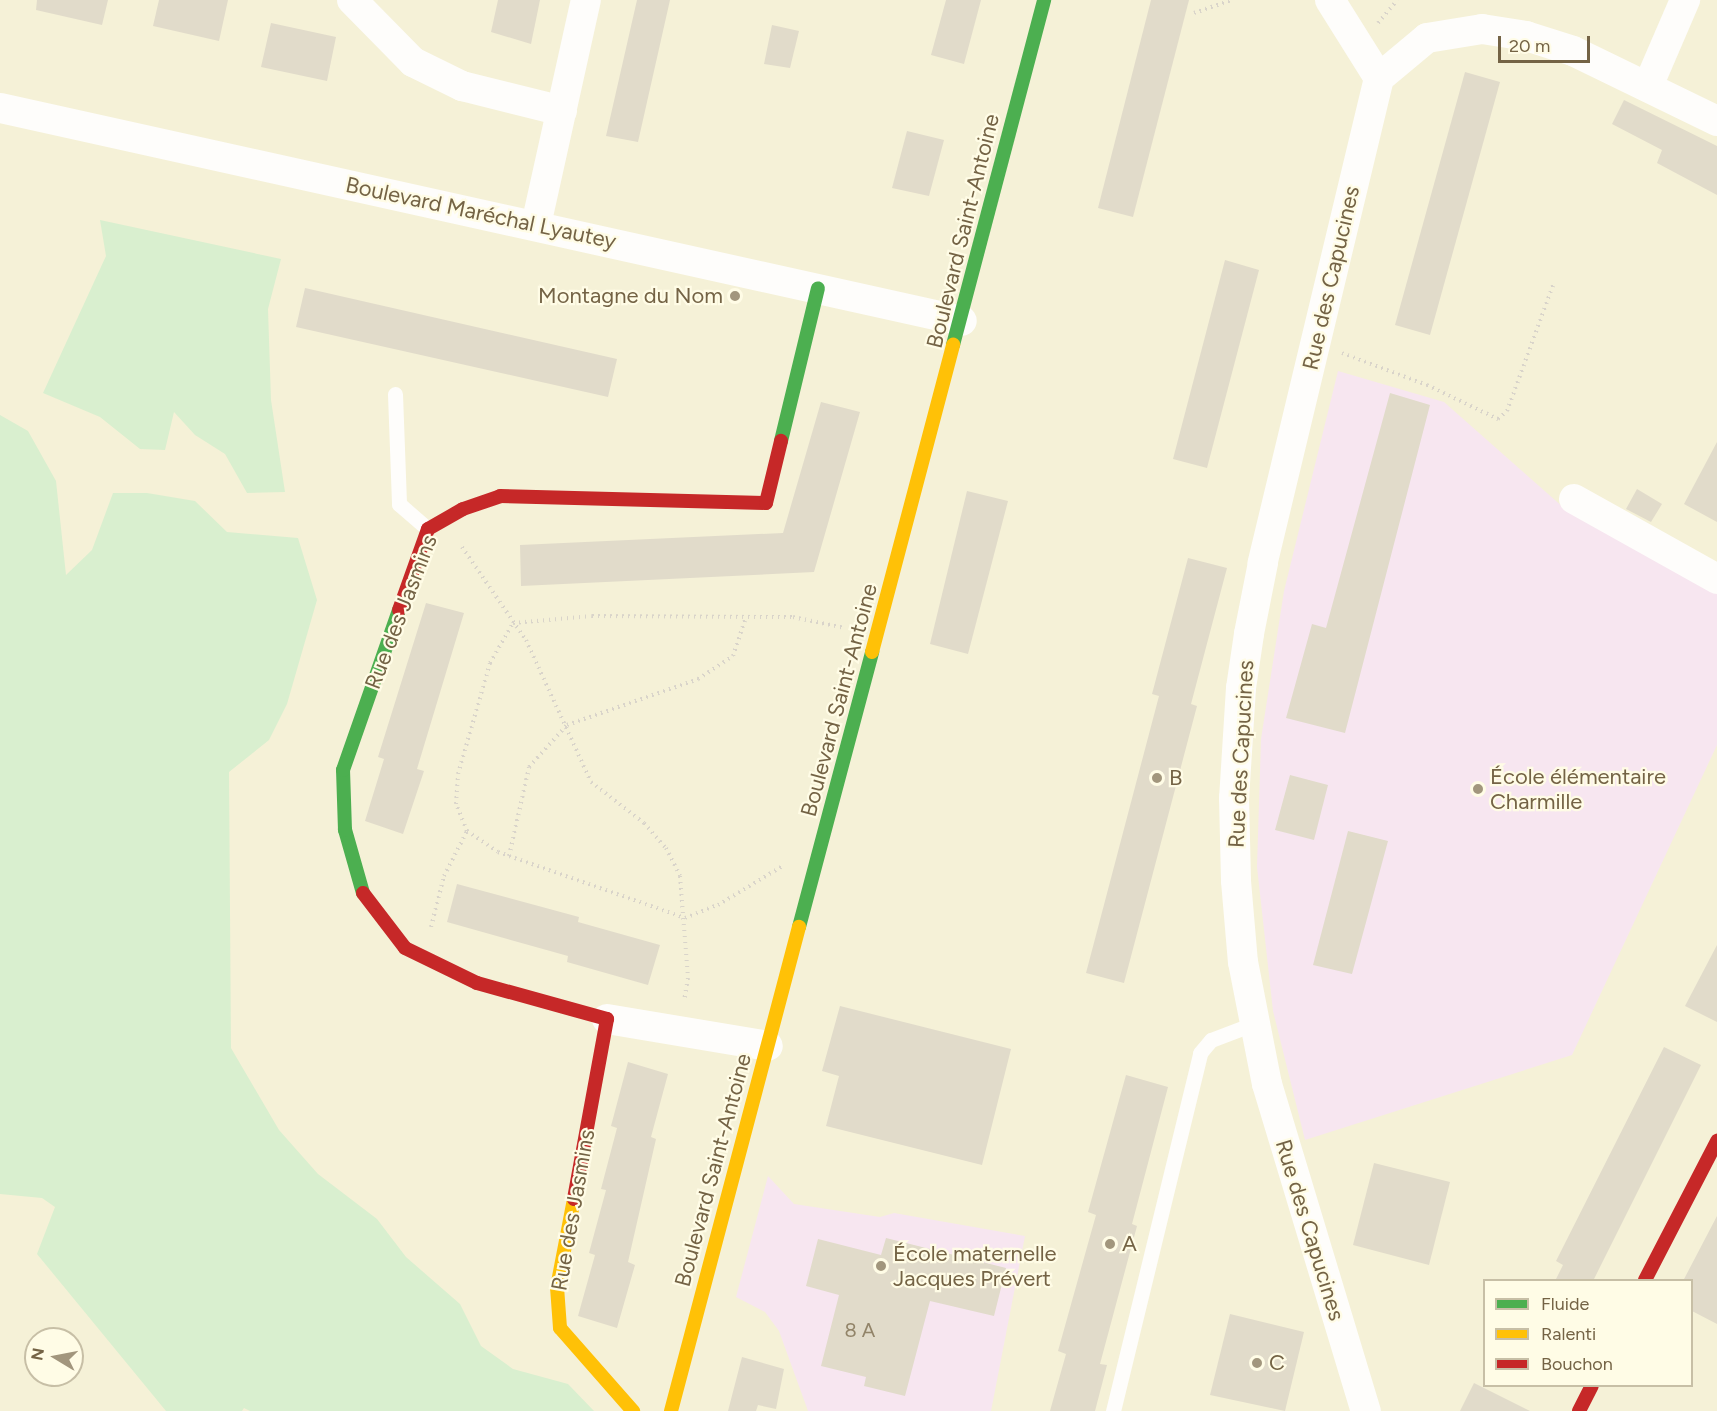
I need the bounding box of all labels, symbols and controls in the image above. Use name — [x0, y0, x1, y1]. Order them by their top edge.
scale bar — [1501, 24, 1592, 62]
text: 20 m — [1509, 35, 1550, 57]
street label: Boulevard Saint-Antoine — [921, 111, 1005, 351]
street label: Boulevard Maréchal Lyautey — [343, 171, 619, 255]
street label: Rue des Capucines — [1297, 183, 1365, 373]
place label: Montagne du Nom — [538, 283, 723, 309]
marker: Montagne du Nom — [728, 289, 742, 303]
street label: Rue des Jasmins — [359, 531, 443, 693]
street label: Boulevard Saint-Antoine — [795, 580, 883, 820]
street label: Rue des Capucines — [1223, 659, 1259, 849]
place label: École élémentaire Charmille — [1490, 763, 1666, 814]
place label: B — [1169, 765, 1182, 791]
marker: B — [1150, 771, 1164, 785]
marker: École élémentaire Charmille — [1471, 782, 1485, 796]
street label: Boulevard Saint-Antoine — [669, 1050, 757, 1290]
street label: Rue des Jasmins — [546, 1127, 600, 1293]
street label: Rue des Capucines — [1270, 1136, 1350, 1324]
place label: A — [1122, 1231, 1137, 1257]
marker: A — [1103, 1237, 1117, 1251]
place label: École maternelle Jacques Prévert — [893, 1240, 1057, 1292]
marker: École maternelle Jacques Prévert — [874, 1259, 888, 1273]
legend — [1483, 1279, 1693, 1387]
text: Fluide — [1541, 1293, 1589, 1315]
house number: 8 A — [845, 1318, 875, 1342]
text: Ralenti — [1541, 1323, 1596, 1345]
north arrow — [24, 1327, 84, 1387]
text: N — [27, 1346, 48, 1362]
place label: C — [1269, 1350, 1285, 1376]
text: Bouchon — [1541, 1353, 1613, 1375]
marker: C — [1250, 1356, 1264, 1370]

